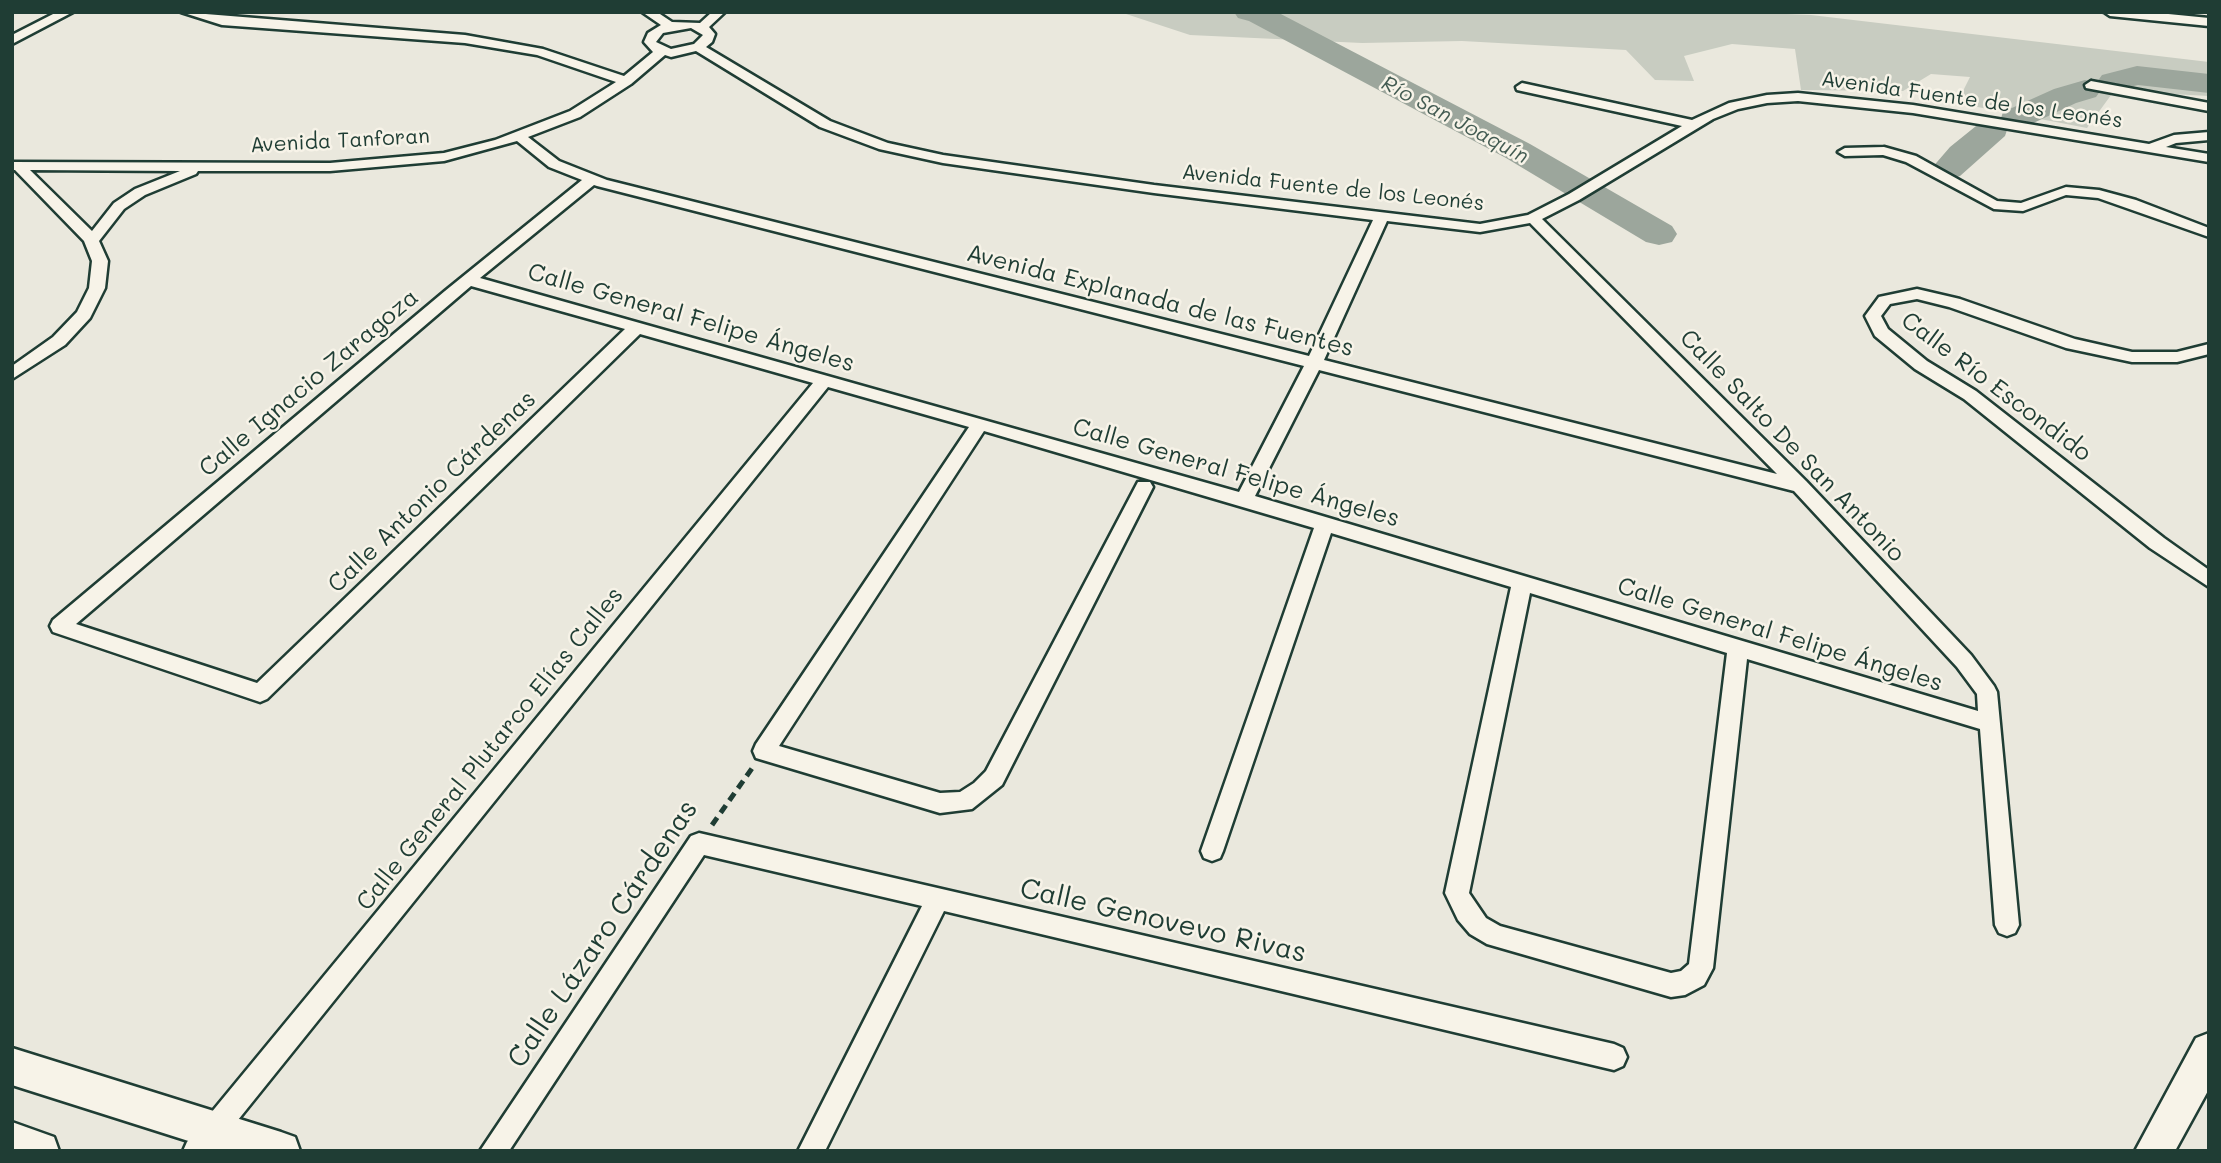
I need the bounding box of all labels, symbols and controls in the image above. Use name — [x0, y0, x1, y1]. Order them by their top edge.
street label: Avenida Fuente de los Leonés — [1820, 66, 2124, 134]
water label: Río San Joaquín — [1377, 71, 1533, 169]
street label: Avenida Tanforan — [249, 124, 431, 158]
street label: Avenida Fuente de los Leonés — [1181, 160, 1485, 216]
street label: Avenida Explanada de las Fuentes — [963, 239, 1357, 363]
street label: Calle General Felipe Ángeles — [524, 258, 858, 378]
street label: Calle Ignacio Zaragoza — [194, 283, 424, 483]
street label: Calle Río Escondido — [1895, 306, 2097, 468]
street label: Calle Salto De San Antonio — [1673, 324, 1911, 568]
street label: Calle Antonio Cárdenas — [322, 385, 542, 599]
street label: Calle General Felipe Ángeles — [1069, 413, 1403, 533]
street label: Calle General Felipe Ángeles — [1614, 572, 1946, 698]
street label: Calle General Plutarco Elías Calles — [350, 581, 630, 917]
street label: Calle Lázaro Cárdenas — [501, 794, 705, 1074]
street label: Calle Genovevo Rivas — [1017, 872, 1309, 970]

